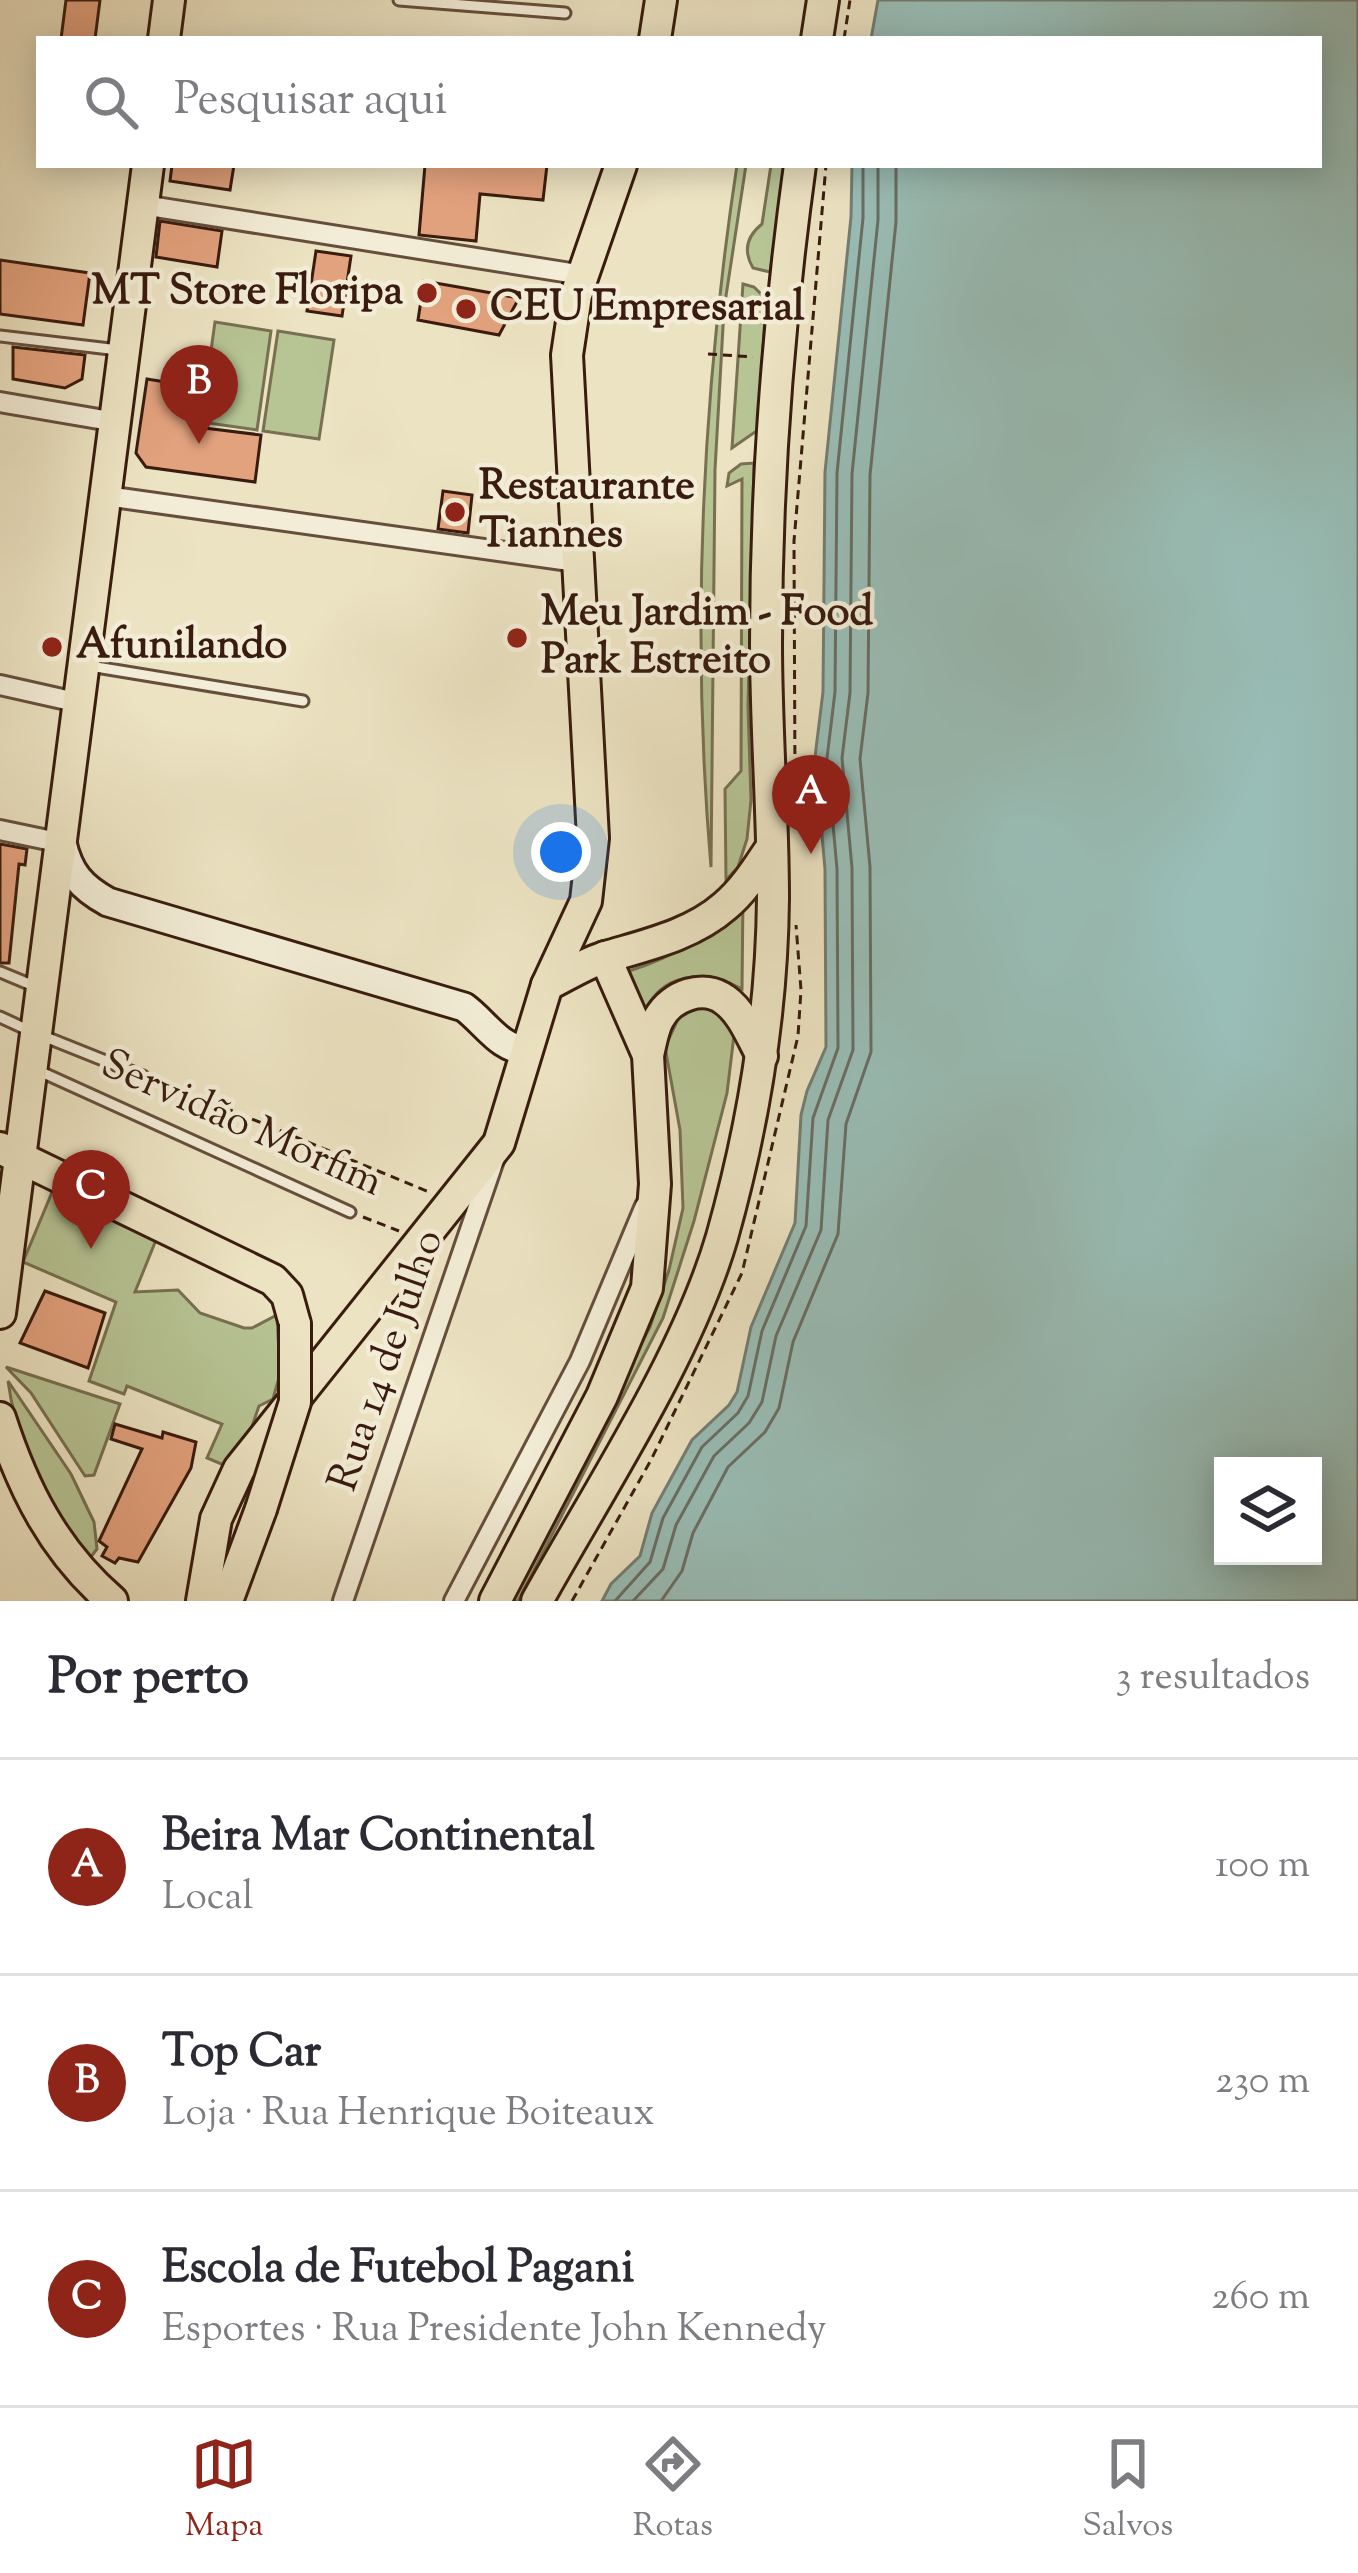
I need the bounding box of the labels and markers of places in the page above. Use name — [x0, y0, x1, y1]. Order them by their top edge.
place label: MT Store Floripa — [92, 263, 404, 323]
place label: CEU Empresarial — [490, 279, 805, 339]
marker: MT Store Floripa — [414, 280, 440, 306]
marker: CEU Empresarial — [453, 296, 479, 322]
pin: B — [160, 345, 238, 444]
place label: Restaurante Tiannes — [479, 458, 695, 566]
marker: Restaurante Tiannes — [442, 499, 468, 525]
place label: Meu Jardim - Food Park Estreito — [541, 584, 874, 692]
place label: Afunilando — [76, 617, 287, 677]
marker: Meu Jardim - Food Park Estreito — [504, 625, 530, 651]
marker: Afunilando — [39, 634, 65, 660]
pin: A — [772, 755, 850, 854]
pin: C — [52, 1150, 130, 1249]

